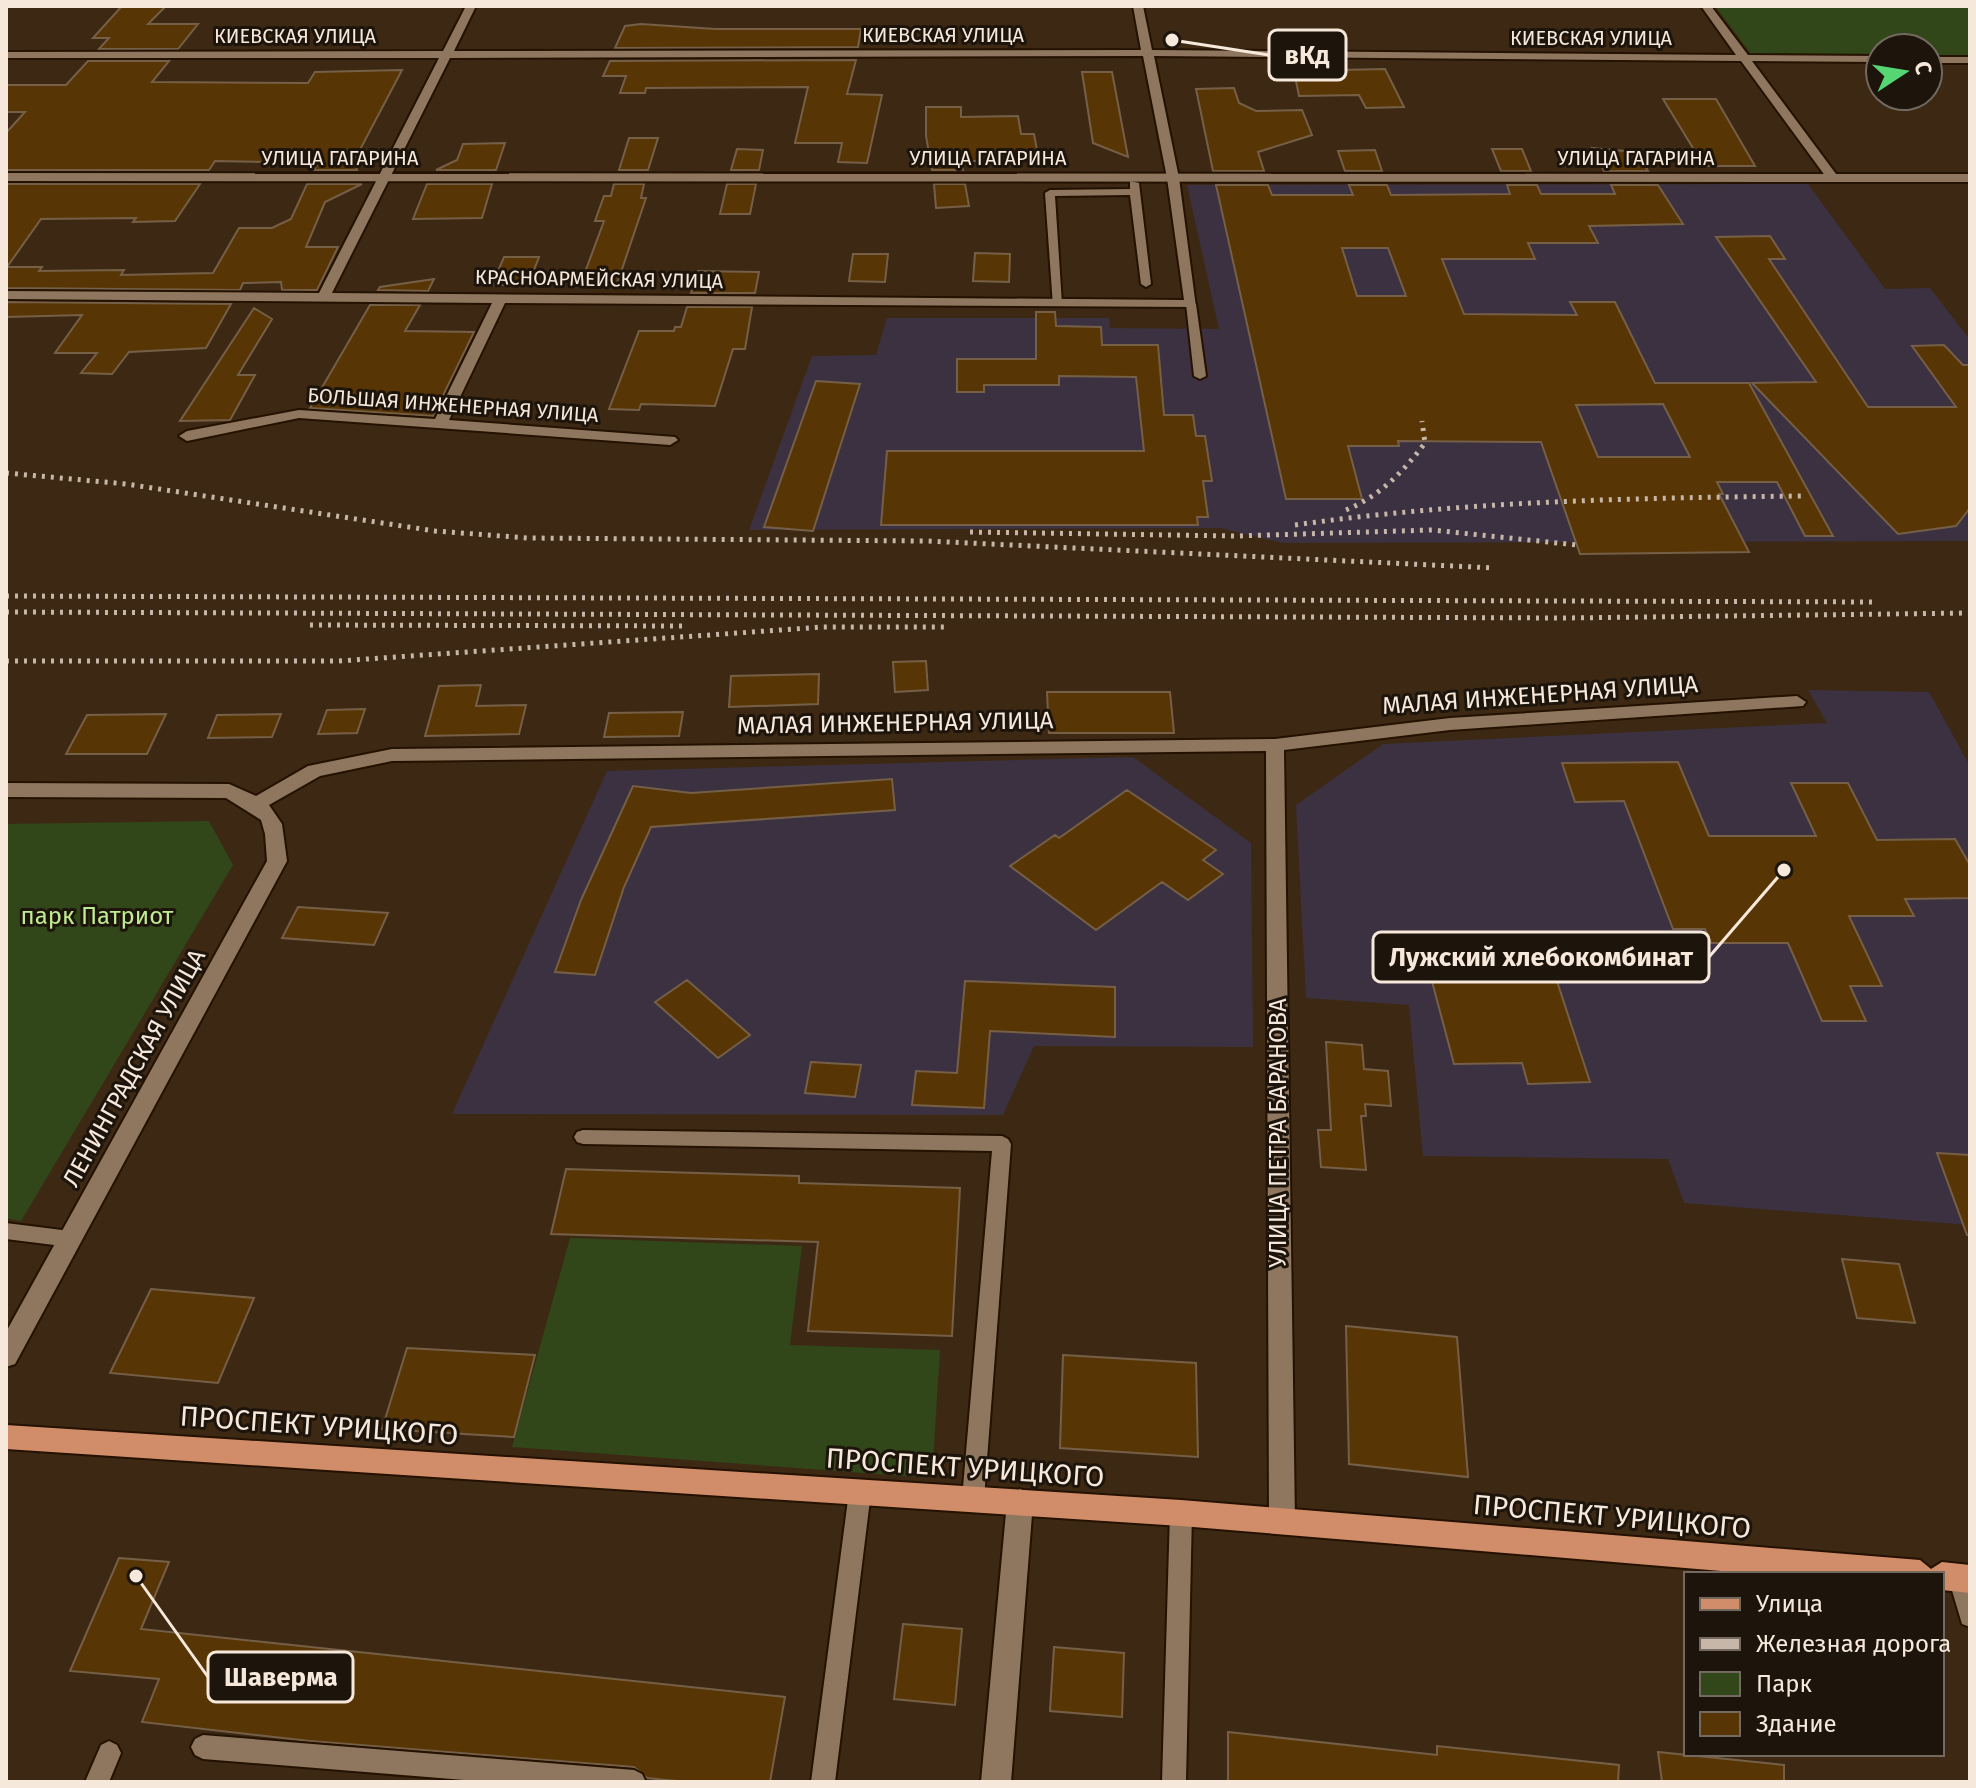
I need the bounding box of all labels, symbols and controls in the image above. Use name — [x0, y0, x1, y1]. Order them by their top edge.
street label: КИЕВСКАЯ УЛИЦА — [862, 23, 1025, 47]
street label: КИЕВСКАЯ УЛИЦА — [214, 24, 377, 48]
street label: КИЕВСКАЯ УЛИЦА — [1510, 26, 1673, 50]
callout: вКд — [1269, 30, 1346, 80]
north arrow — [1864, 32, 1944, 112]
text: вКд — [1284, 40, 1330, 71]
text: С — [1909, 59, 1938, 77]
street label: УЛИЦА ГАГАРИНА — [262, 146, 419, 170]
street label: УЛИЦА ГАГАРИНА — [910, 146, 1067, 170]
street label: УЛИЦА ГАГАРИНА — [1558, 146, 1715, 170]
street label: КРАСНОАРМЕЙСКАЯ УЛИЦА — [475, 265, 724, 293]
street label: БОЛЬШАЯ ИНЖЕНЕРНАЯ УЛИЦА — [307, 383, 600, 427]
street label: МАЛАЯ ИНЖЕНЕРНАЯ УЛИЦА — [1381, 670, 1699, 720]
street label: МАЛАЯ ИНЖЕНЕРНАЯ УЛИЦА — [736, 706, 1054, 740]
park label: парк Патриот — [21, 902, 174, 930]
callout: Лужский хлебокомбинат — [1373, 932, 1709, 982]
text: Лужский хлебокомбинат — [1389, 942, 1694, 973]
street label: ЛЕНИНГРАДСКАЯ УЛИЦА — [57, 944, 211, 1192]
street label: УЛИЦА ПЕТРА БАРАНОВА — [1264, 998, 1292, 1268]
street label: ПРОСПЕКТ УРИЦКОГО — [179, 1399, 459, 1452]
street label: ПРОСПЕКТ УРИЦКОГО — [825, 1441, 1105, 1494]
street label: ПРОСПЕКТ УРИЦКОГО — [1472, 1488, 1752, 1545]
legend — [1684, 1572, 1944, 1756]
text: Улица — [1756, 1590, 1823, 1618]
text: Железная дорога — [1756, 1630, 1951, 1658]
callout: Шаверма — [208, 1652, 353, 1702]
text: Шаверма — [224, 1662, 338, 1693]
text: Парк — [1756, 1670, 1813, 1698]
text: Здание — [1756, 1710, 1837, 1738]

